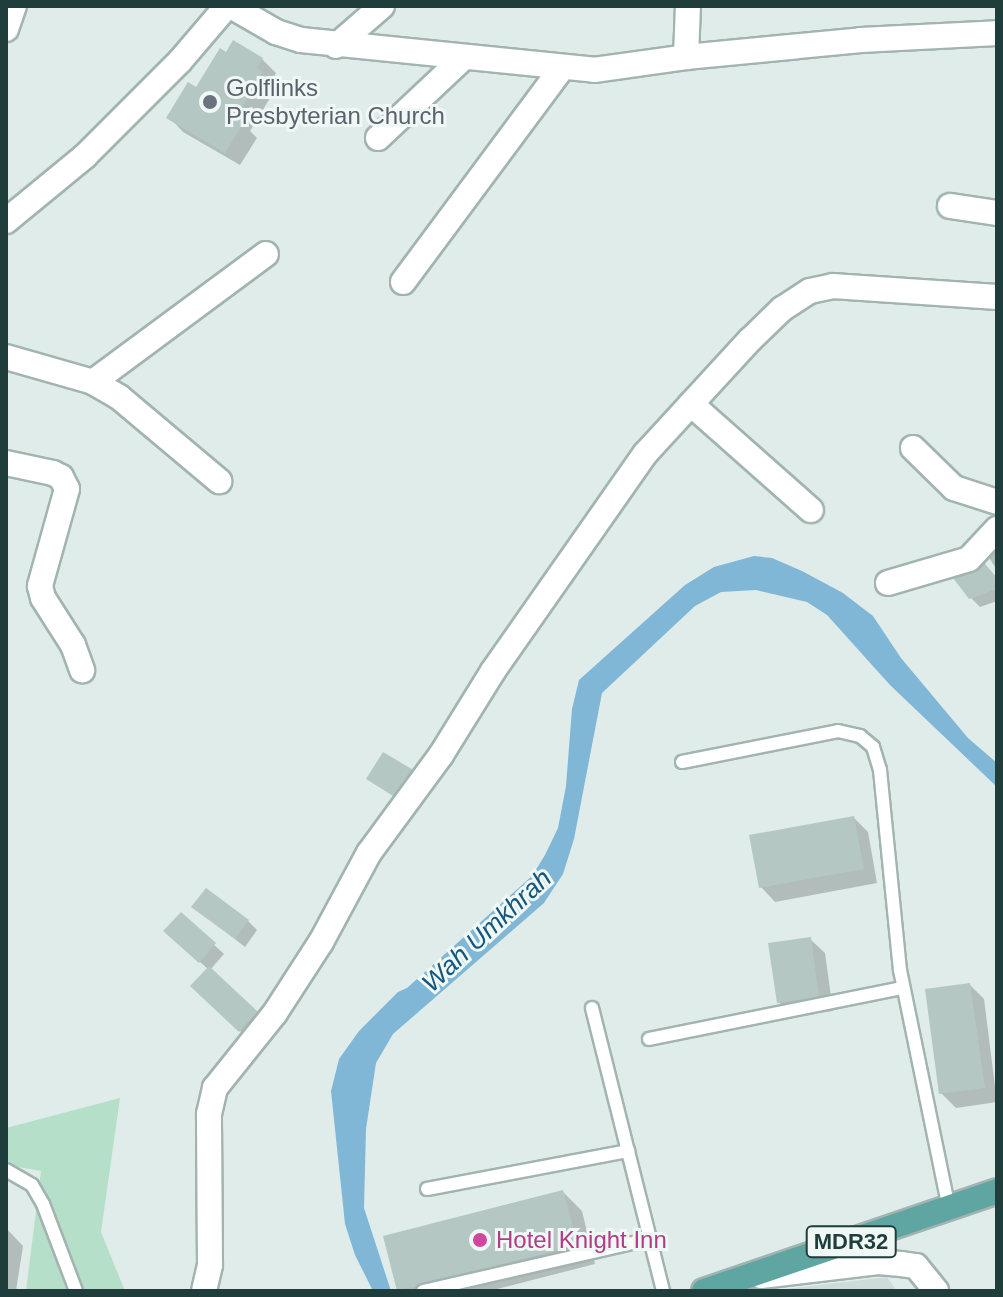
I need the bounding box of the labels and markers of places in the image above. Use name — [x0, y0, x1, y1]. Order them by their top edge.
place label: Golflinks Presbyterian Church — [226, 74, 445, 130]
marker: Golflinks Presbyterian Church — [201, 93, 219, 111]
place label: Hotel Knight Inn — [496, 1226, 667, 1254]
marker: Hotel Knight Inn — [471, 1231, 489, 1249]

